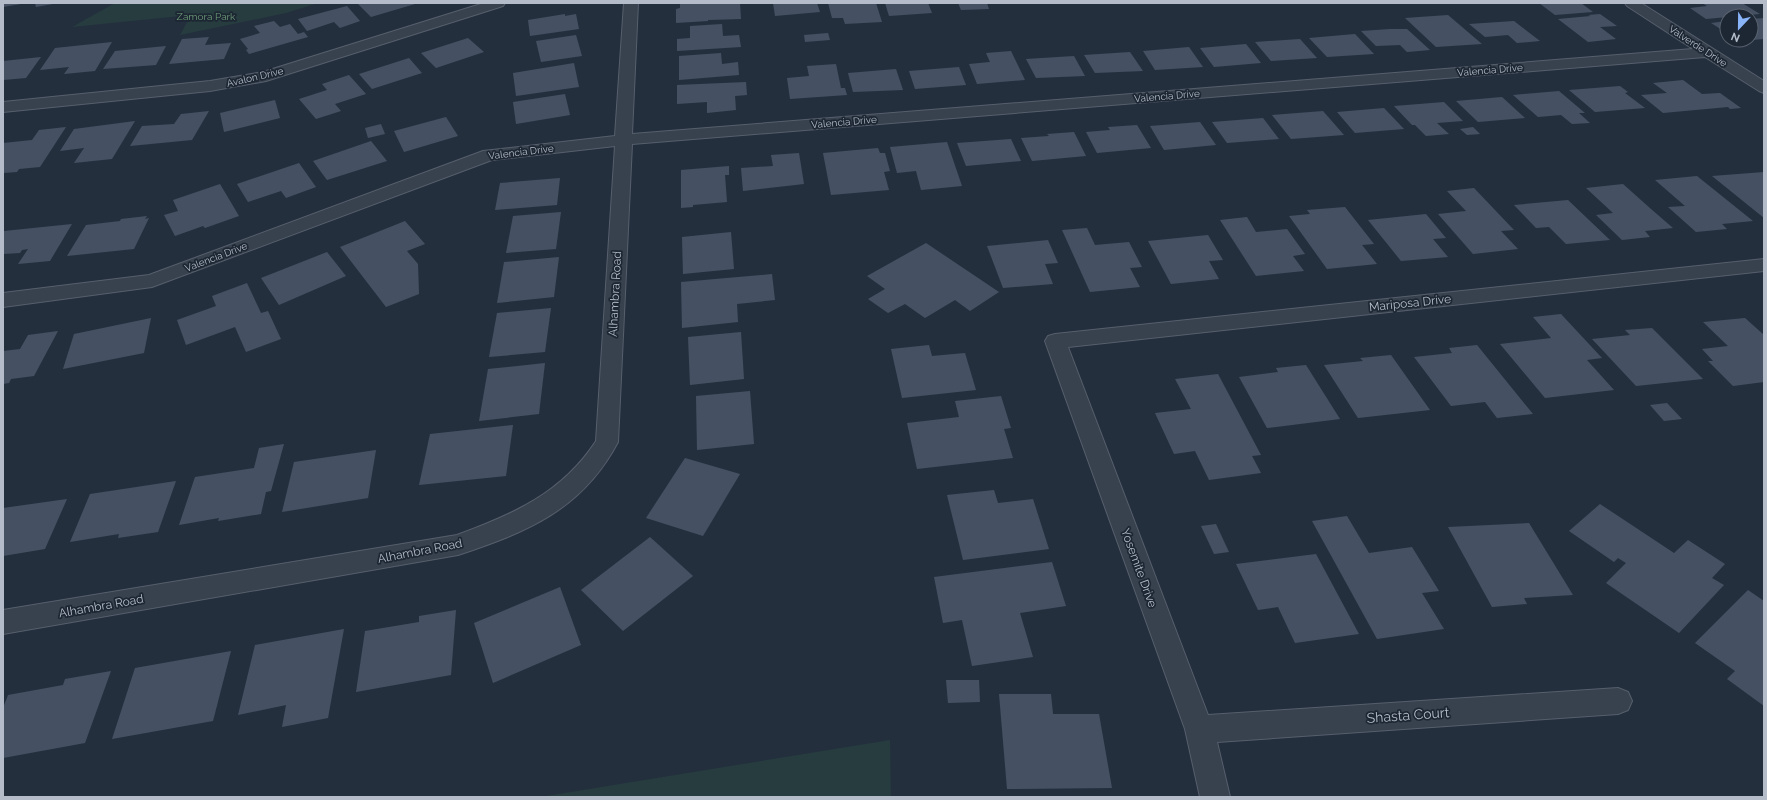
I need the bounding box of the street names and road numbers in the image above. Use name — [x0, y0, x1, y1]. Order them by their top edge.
street label: Valverde Drive — [1667, 23, 1729, 69]
street label: Valencia Drive — [1457, 62, 1523, 78]
street label: Avalon Drive — [226, 65, 285, 89]
street label: Valencia Drive — [1134, 88, 1200, 104]
street label: Valencia Drive — [811, 114, 877, 130]
street label: Valencia Drive — [488, 143, 554, 161]
street label: Valencia Drive — [183, 240, 249, 274]
street label: Alhambra Road — [606, 251, 624, 337]
street label: Mariposa Drive — [1368, 292, 1452, 314]
street label: Yosemite Drive — [1118, 527, 1160, 609]
street label: Alhambra Road — [376, 536, 464, 566]
street label: Alhambra Road — [57, 592, 145, 620]
street label: Shasta Court — [1366, 704, 1450, 726]

